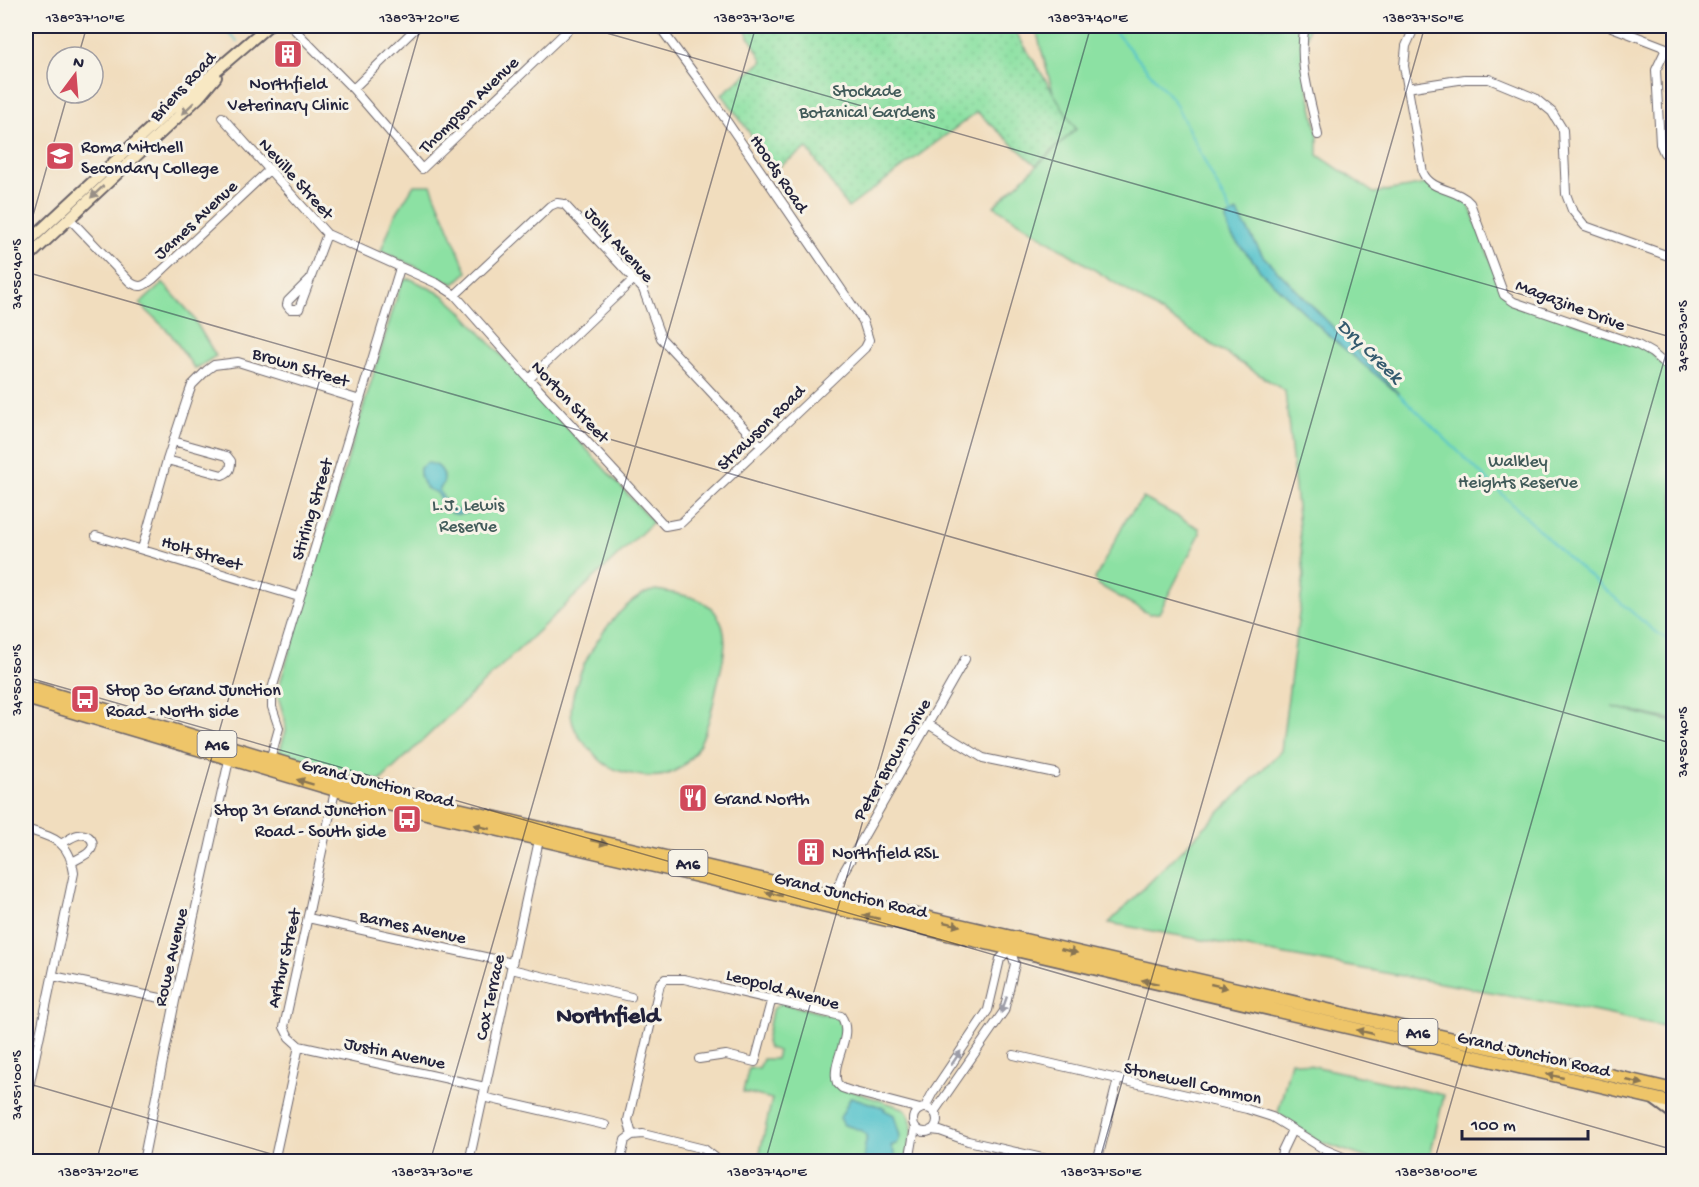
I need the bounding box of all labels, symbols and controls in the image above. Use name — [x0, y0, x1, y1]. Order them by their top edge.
text: 138°37'10"E — [45, 10, 125, 28]
text: 138°37'20"E — [378, 10, 459, 28]
text: 138°37'30"E — [713, 10, 795, 28]
text: 138°37'40"E — [1047, 10, 1128, 28]
text: 138°37'50"E — [1382, 10, 1464, 28]
building icon: Northfield Veterinary Clinic — [272, 38, 304, 70]
north arrow — [45, 45, 105, 105]
street label: Briens Road — [146, 47, 222, 128]
street label: Thompson Avenue — [415, 52, 524, 159]
text: N — [71, 53, 86, 75]
place label: Northfield Veterinary Clinic — [227, 75, 349, 117]
park label: Stockade Botanical Gardens — [798, 82, 936, 124]
one-way arrow — [181, 100, 195, 114]
street label: Hoods Road — [744, 131, 813, 219]
street label: Neville Street — [253, 135, 338, 226]
place label: Roma Mitchell Secondary College — [81, 138, 219, 180]
school or university icon: Roma Mitchell Secondary College — [44, 140, 76, 172]
street label: James Avenue — [151, 176, 243, 265]
one-way arrow — [90, 185, 104, 199]
street label: Jolly Avenue — [579, 204, 658, 288]
text: 34°50'40"S — [9, 239, 27, 310]
street label: Magazine Drive — [1512, 276, 1629, 337]
text: 34°50'30"S — [1675, 300, 1693, 373]
water label: Dry Creek — [1331, 316, 1408, 391]
street label: Brown Street — [249, 343, 353, 393]
street label: Norton Street — [526, 357, 614, 449]
street label: Strawson Road — [713, 381, 811, 476]
park label: Walkley Heights Reserve — [1458, 452, 1579, 494]
street label: Stirling Street — [288, 455, 339, 563]
park label: L.J. Lewis Reserve — [432, 496, 505, 538]
street label: Holt Street — [158, 532, 246, 577]
text: 34°50'50"S — [9, 644, 27, 717]
place label: Stop 30 Grand Junction Road - North side — [106, 681, 281, 723]
bus stop icon: Stop 30 Grand Junction Road - North side — [69, 683, 101, 715]
street label: Peter Brown Drive — [849, 695, 937, 826]
text: 34°50'40"S — [1675, 707, 1693, 778]
road number: A16 — [198, 731, 236, 757]
street label: Grand Junction Road — [299, 755, 457, 814]
one-way arrow — [296, 777, 314, 787]
restaurant icon: Grand North — [677, 782, 709, 814]
place label: Grand North — [714, 790, 810, 811]
place label: Stop 31 Grand Junction Road - South side — [214, 801, 387, 843]
bus stop icon: Stop 31 Grand Junction Road - South side — [391, 803, 423, 835]
one-way arrow — [473, 821, 492, 831]
building icon: Northfield RSL — [795, 836, 827, 868]
one-way arrow — [589, 838, 608, 847]
place label: Northfield RSL — [832, 844, 940, 865]
road number: A16 — [668, 850, 708, 876]
street label: Grand Junction Road — [772, 869, 930, 925]
one-way arrow — [765, 889, 783, 899]
street label: Arthur Street — [264, 905, 307, 1010]
street label: Rowe Avenue — [151, 906, 194, 1009]
street label: Barnes Avenue — [356, 907, 468, 950]
one-way arrow — [861, 912, 880, 921]
one-way arrow — [943, 919, 962, 929]
one-way arrow — [1060, 947, 1079, 957]
street label: Cox Terrace — [472, 952, 511, 1042]
street label: Leopold Avenue — [723, 965, 842, 1016]
one-way arrow — [1140, 977, 1159, 986]
one-way arrow — [1210, 982, 1229, 991]
one-way arrow — [999, 997, 1009, 1015]
district label: Northfield — [556, 1003, 663, 1032]
road number: A16 — [1398, 1019, 1438, 1045]
one-way arrow — [1356, 1027, 1374, 1037]
street label: Grand Junction Road — [1455, 1028, 1613, 1084]
street label: Justin Avenue — [342, 1033, 448, 1076]
text: 34°51'00"S — [9, 1050, 27, 1121]
one-way arrow — [950, 1050, 961, 1066]
street label: Stonewell Common — [1121, 1058, 1264, 1111]
one-way arrow — [1546, 1071, 1564, 1081]
one-way arrow — [1625, 1077, 1644, 1087]
scale bar — [1462, 1103, 1588, 1141]
text: 100 m — [1470, 1116, 1516, 1137]
text: 138°37'20"E — [57, 1164, 138, 1182]
text: 138°37'30"E — [391, 1164, 473, 1182]
text: 138°37'40"E — [726, 1164, 807, 1182]
text: 138°37'50"E — [1060, 1164, 1142, 1182]
text: 138°38'00"E — [1394, 1164, 1477, 1182]

